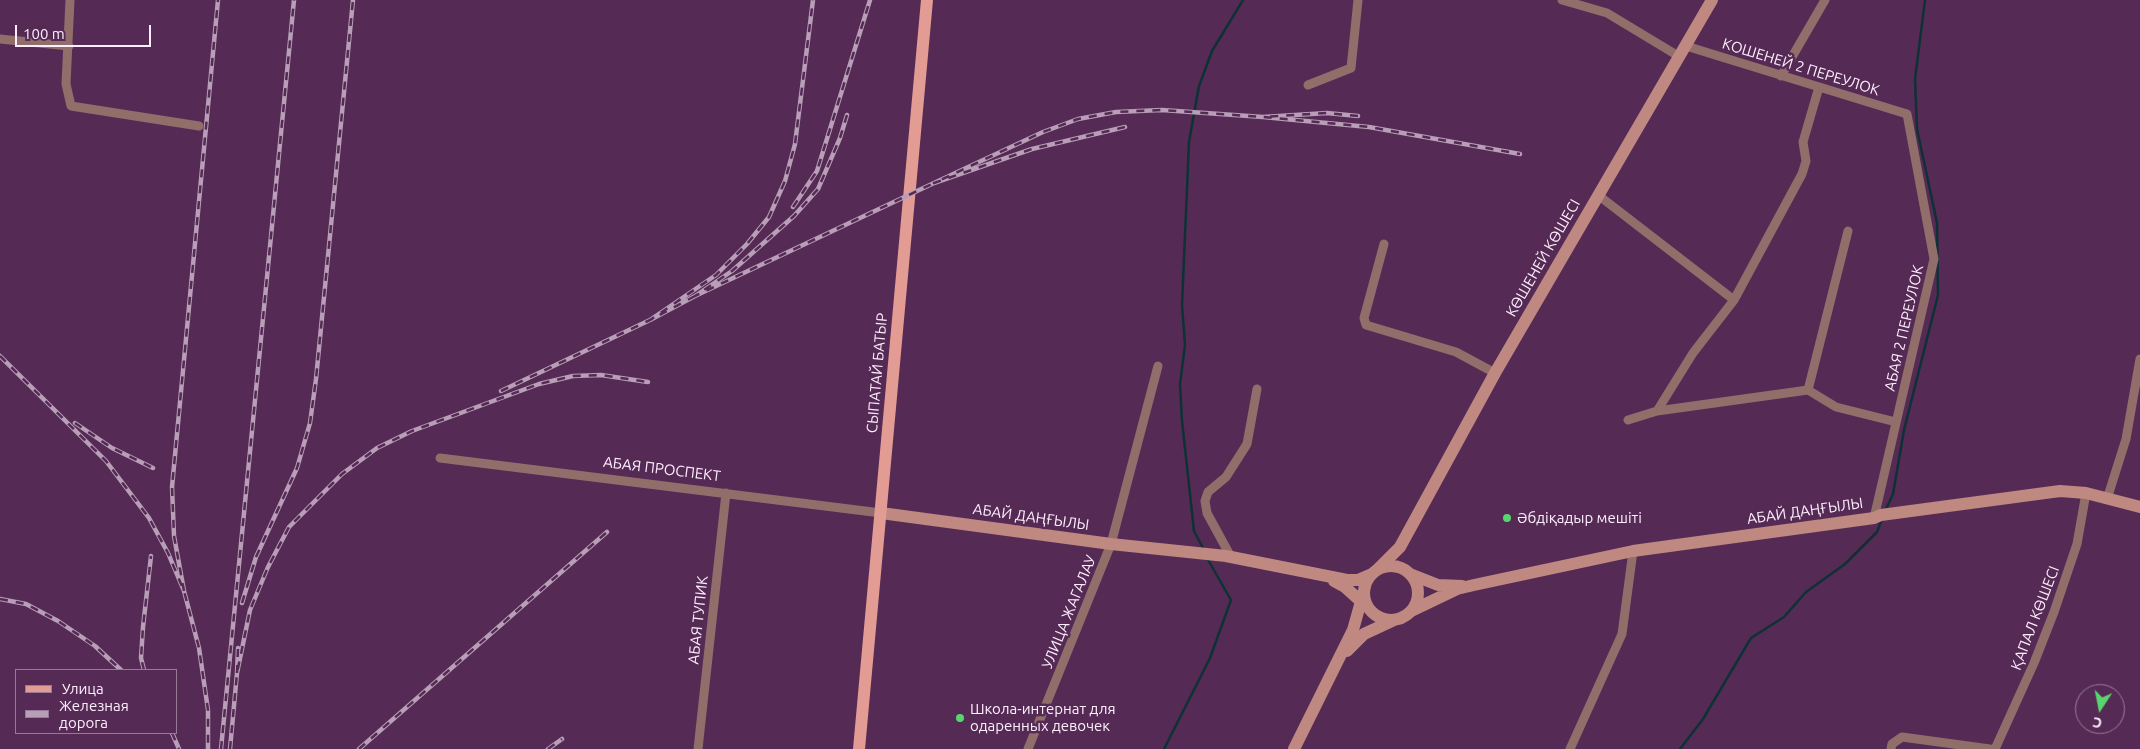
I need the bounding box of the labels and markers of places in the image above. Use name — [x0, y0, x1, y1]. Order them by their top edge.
place label: Әбдіқадыр мешіті — [1517, 509, 1642, 527]
marker: Әбдіқадыр мешіті — [1501, 512, 1513, 524]
place label: Школа-интернат для одаренных девочек — [970, 700, 1116, 735]
marker: Школа-интернат для одаренных девочек — [954, 712, 966, 724]

